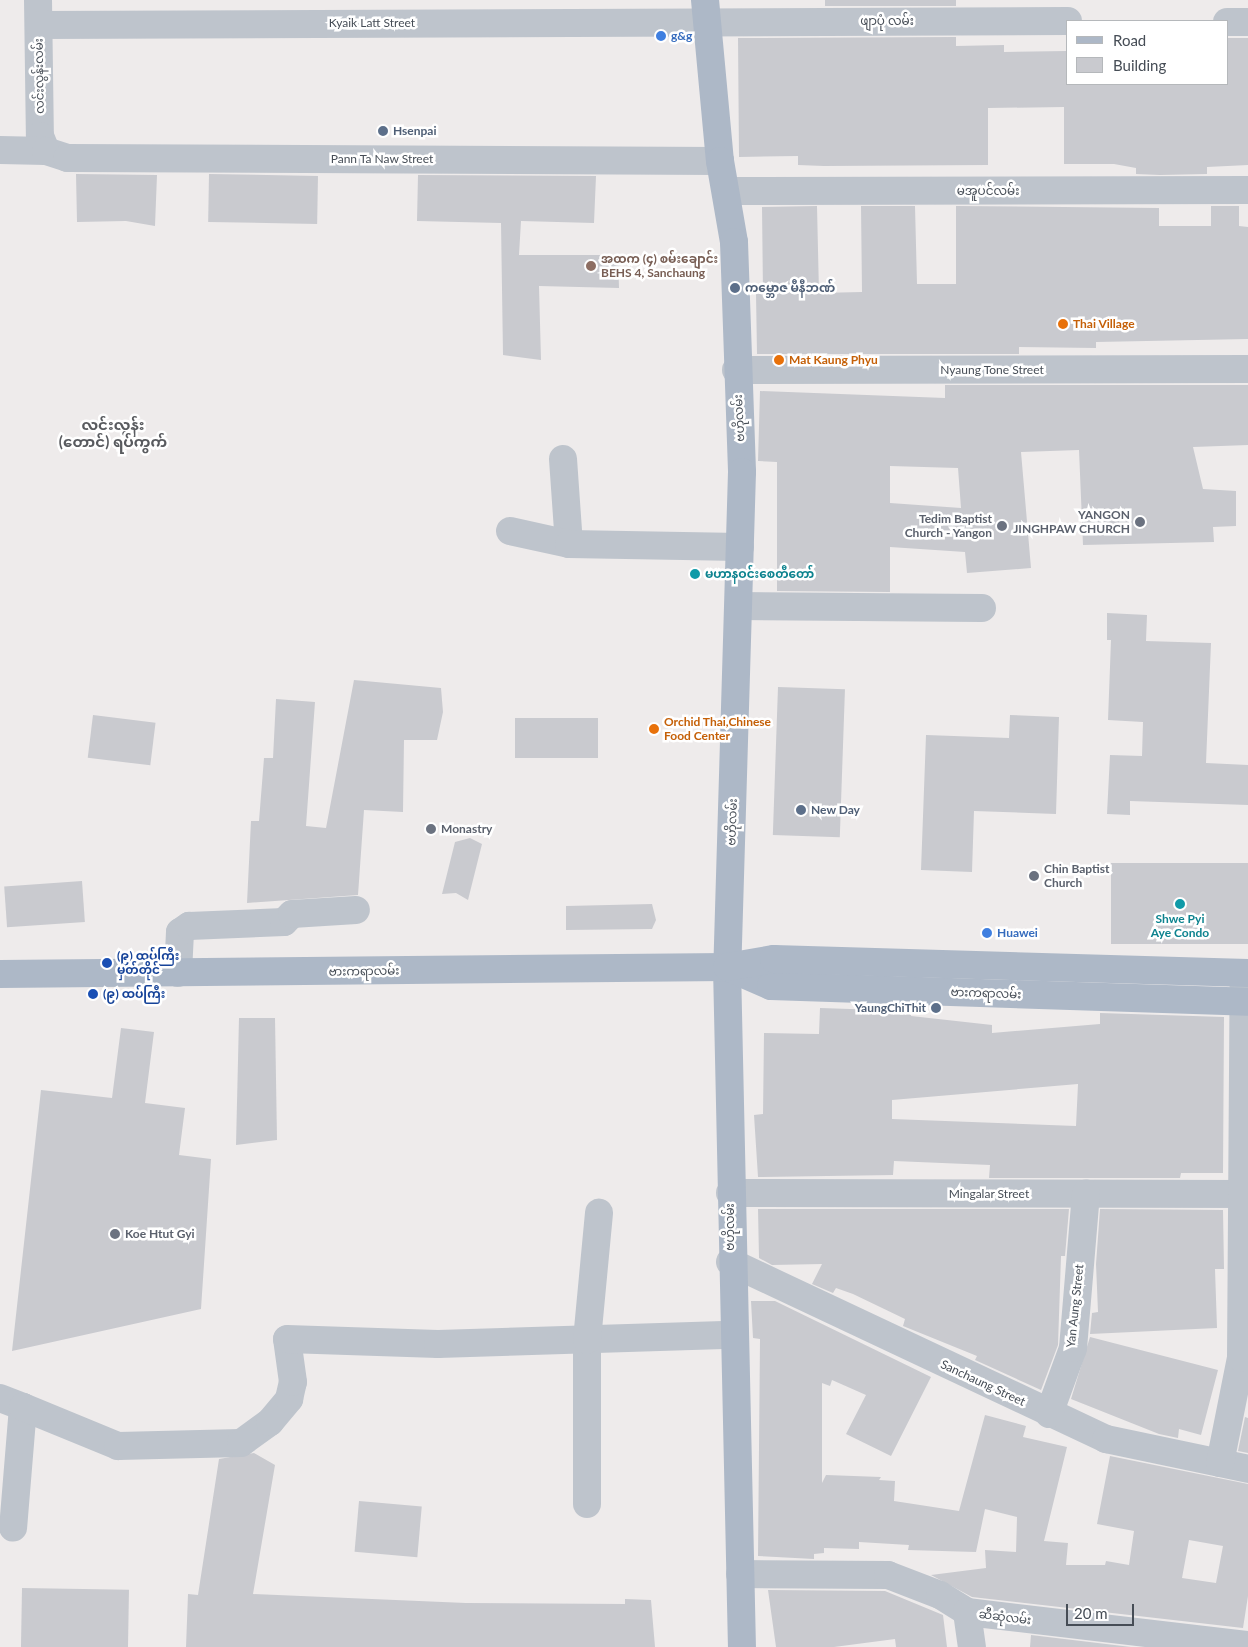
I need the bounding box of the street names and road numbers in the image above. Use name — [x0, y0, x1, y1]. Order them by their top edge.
street label: ဖျာပုံ လမ်း — [860, 14, 914, 28]
street label: Kyaik Latt Street — [329, 16, 415, 30]
street label: လင်းလွန်းလမ်း — [31, 38, 47, 114]
street label: Pann Ta Naw Street — [330, 152, 434, 166]
street label: မအူပင်လမ်း — [957, 184, 1019, 198]
street label: Nyaung Tone Street — [940, 363, 1044, 377]
street label: ဗဟိုလမ်း — [731, 394, 747, 442]
street label: ဗဟိုလမ်း — [724, 798, 740, 846]
street label: ဗားကရာလမ်း — [329, 963, 399, 979]
street label: ဗားကရာလမ်း — [950, 985, 1022, 1001]
street label: Mingalar Street — [949, 1187, 1029, 1201]
street label: ဗဟိုလမ်း — [723, 1203, 737, 1251]
street label: Yan Aung Street — [1063, 1263, 1087, 1349]
street label: Sanchaung Street — [938, 1357, 1028, 1409]
street label: ဆီဆုံလမ်း — [978, 1607, 1032, 1627]

